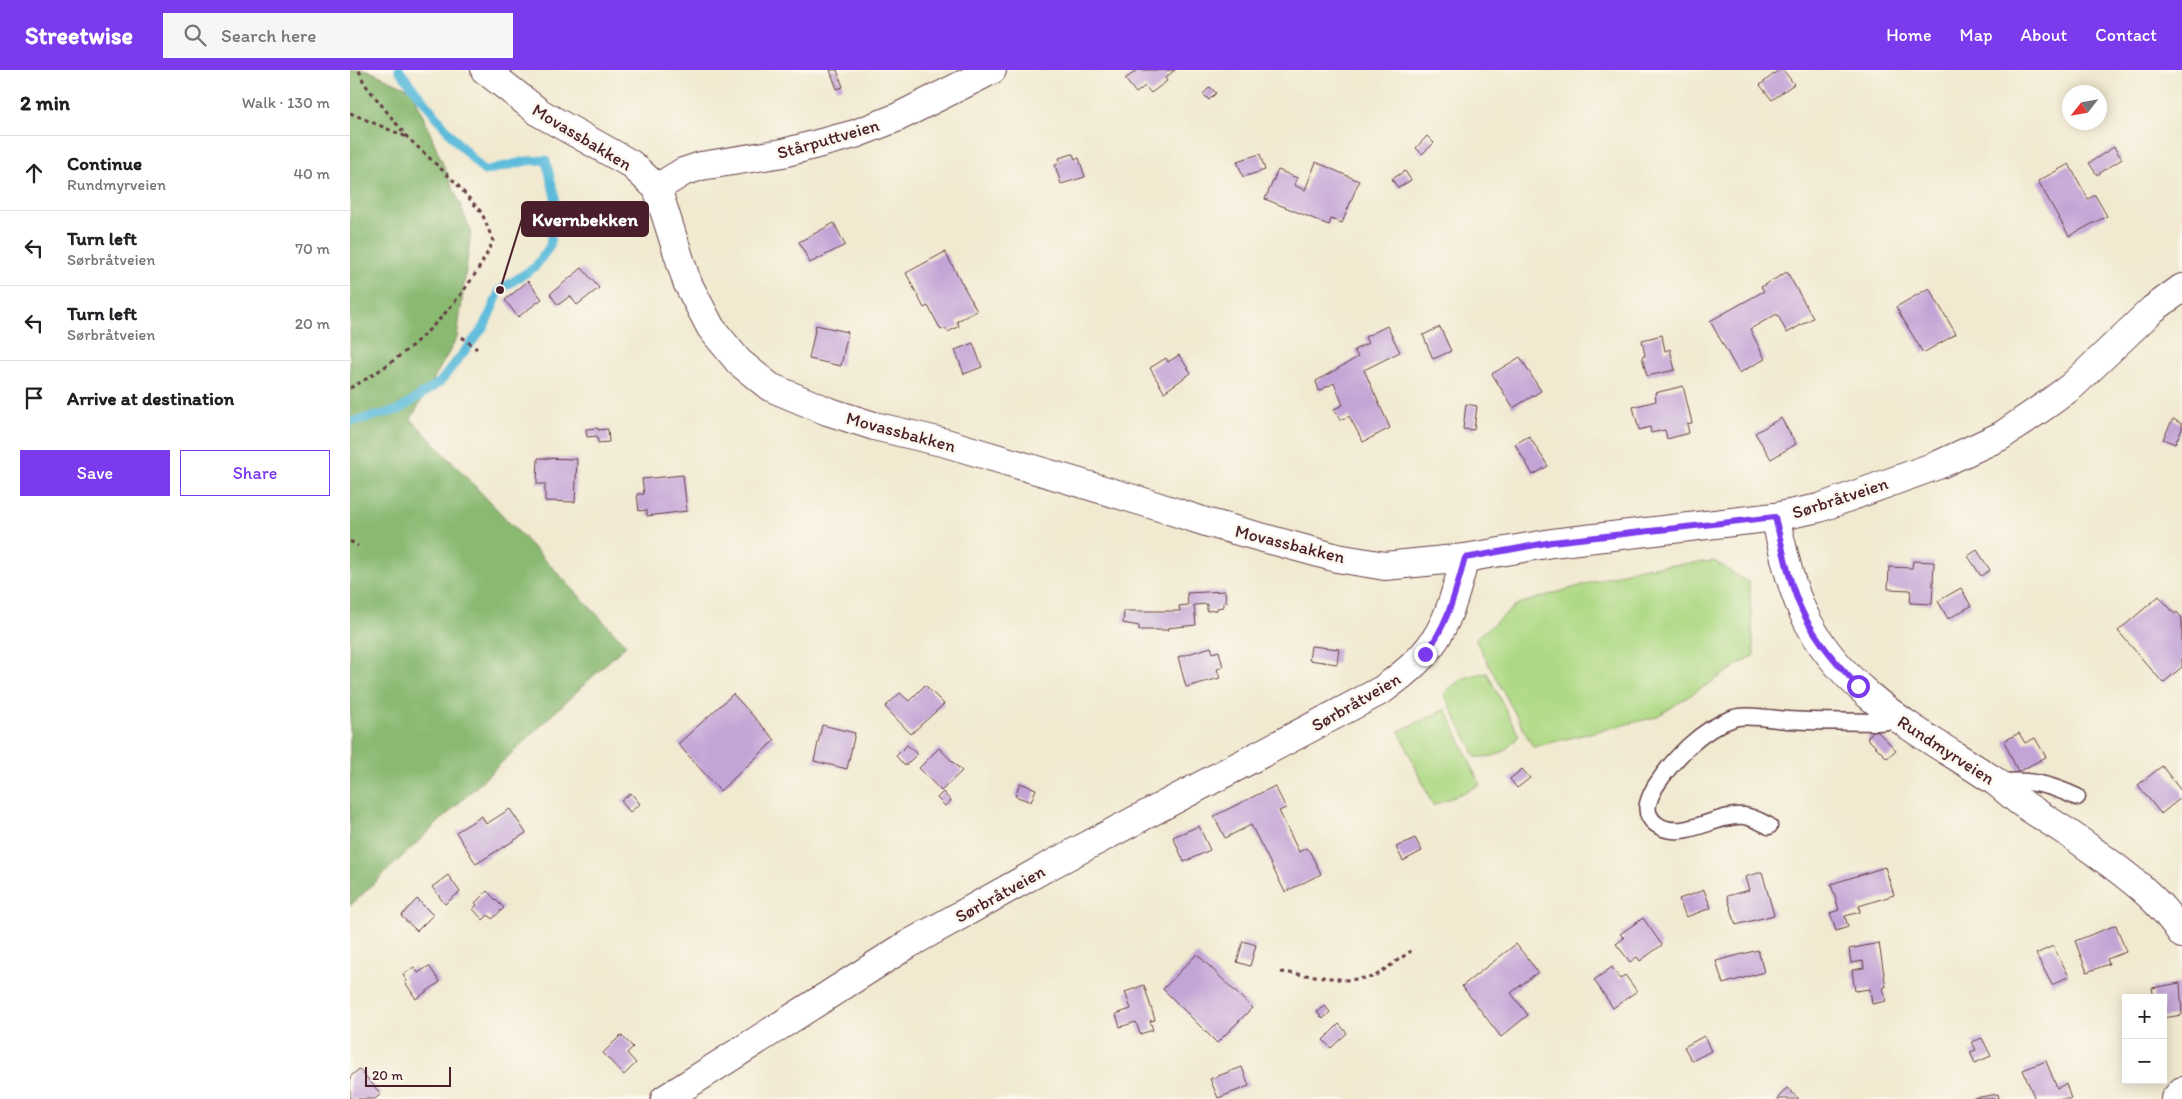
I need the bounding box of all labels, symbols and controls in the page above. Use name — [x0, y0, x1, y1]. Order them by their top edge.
search box — [163, 13, 513, 58]
text: Streetwise — [25, 21, 133, 50]
icon: search — [181, 21, 209, 49]
text: Search here — [221, 24, 316, 47]
text: Home — [1886, 24, 1932, 46]
text: Map — [1960, 24, 1993, 46]
text: About — [2021, 24, 2067, 46]
text: Contact — [2095, 24, 2157, 46]
north arrow — [2062, 85, 2107, 130]
text: 2 min — [20, 90, 70, 115]
text: Walk · 130 m — [242, 93, 330, 112]
street label: Movassbakken — [528, 99, 636, 175]
street label: Stårputtveien — [775, 114, 882, 164]
text: Continue — [67, 152, 142, 175]
icon: ahead — [20, 159, 48, 187]
text: 40 m — [293, 164, 330, 183]
text: Rundmyrveien — [67, 175, 166, 194]
callout: Kvernbekken — [522, 202, 648, 236]
text: Kvernbekken — [532, 208, 638, 231]
text: Turn left — [67, 227, 137, 250]
icon: left — [20, 234, 48, 262]
text: 70 m — [295, 239, 330, 258]
text: Sørbråtveien — [67, 250, 155, 269]
text: Turn left — [67, 302, 137, 325]
icon: left — [20, 309, 48, 337]
text: 20 m — [295, 314, 330, 333]
text: Sørbråtveien — [67, 325, 155, 344]
icon: arrive — [20, 384, 48, 412]
text: Arrive at destination — [67, 387, 234, 410]
street label: Movassbakken — [844, 407, 958, 457]
button: Save — [20, 450, 170, 496]
button: Share — [180, 450, 330, 496]
street label: Sørbråtveien — [1789, 472, 1891, 524]
street label: Movassbakken — [1233, 520, 1347, 568]
route end — [1414, 643, 1437, 666]
street label: Sørbråtveien — [1307, 668, 1405, 736]
route start — [1847, 675, 1870, 698]
street label: Rundmyrveien — [1893, 710, 1999, 790]
street label: Sørbråtveien — [951, 860, 1049, 928]
map controls — [2122, 994, 2167, 1084]
button: + — [2122, 994, 2167, 1039]
button: − — [2122, 1039, 2167, 1084]
scale bar — [365, 1064, 451, 1087]
text: 20 m — [372, 1067, 403, 1084]

